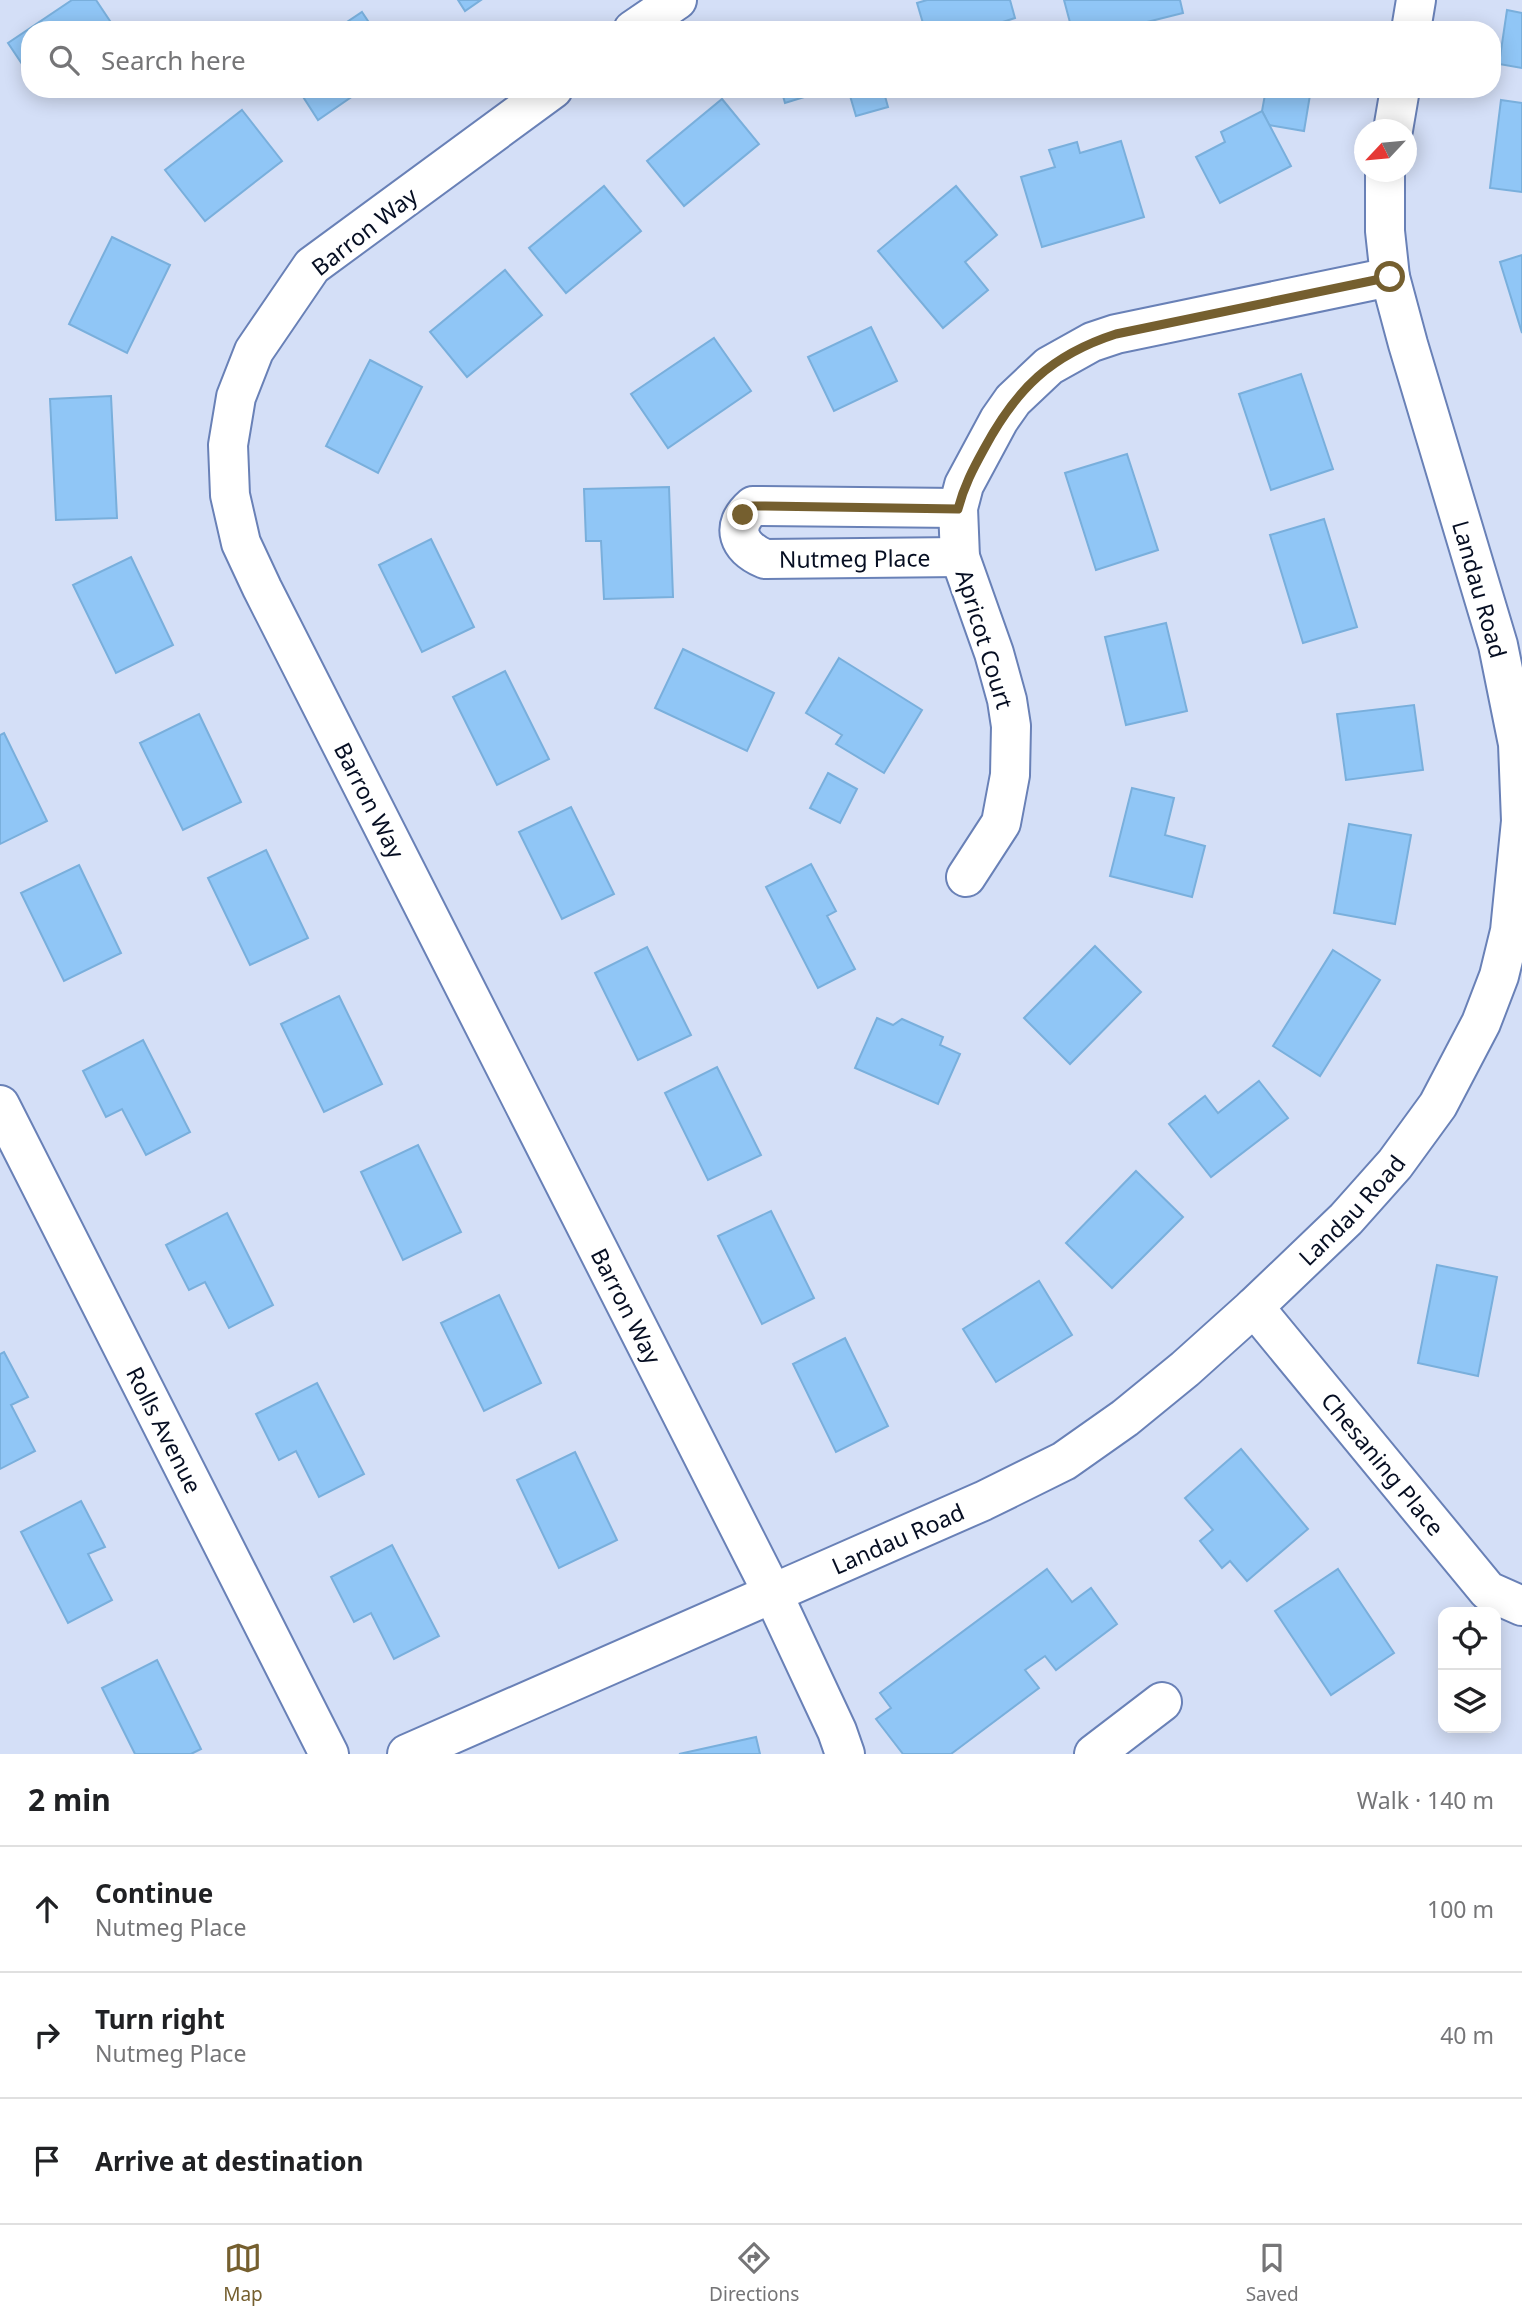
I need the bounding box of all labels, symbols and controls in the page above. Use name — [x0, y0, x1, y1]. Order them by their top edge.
search box — [21, 21, 1501, 98]
icon: search — [45, 41, 83, 79]
text: Search here — [101, 42, 246, 78]
north arrow — [1354, 119, 1417, 182]
street label: Barron Way — [304, 179, 424, 282]
route start — [1374, 261, 1405, 292]
route end — [727, 499, 758, 530]
street label: Landau Road — [1445, 516, 1515, 662]
street label: Nutmeg Place — [779, 541, 931, 575]
street label: Apricot Court — [949, 565, 1021, 713]
street label: Barron Way — [327, 737, 413, 864]
street label: Landau Road — [1291, 1148, 1412, 1272]
street label: Barron Way — [584, 1242, 670, 1369]
street label: Rolls Avenue — [119, 1361, 210, 1498]
street label: Chesaning Place — [1314, 1385, 1452, 1542]
street label: Landau Road — [826, 1495, 969, 1582]
map controls — [1438, 1607, 1501, 1733]
button: locate — [1438, 1607, 1501, 1670]
button: layers — [1438, 1670, 1501, 1733]
text: 2 min — [28, 1779, 111, 1820]
text: Walk · 140 m — [1357, 1784, 1494, 1816]
text: Continue — [95, 1875, 213, 1911]
icon: ahead — [28, 1890, 66, 1928]
text: 100 m — [1427, 1893, 1494, 1925]
text: Nutmeg Place — [95, 1911, 246, 1943]
text: Turn right — [95, 2001, 225, 2037]
icon: right — [28, 2016, 66, 2054]
text: 40 m — [1440, 2019, 1494, 2051]
text: Nutmeg Place — [95, 2037, 246, 2069]
icon: arrive — [28, 2142, 66, 2180]
text: Arrive at destination — [95, 2143, 364, 2179]
tab: Map — [223, 2239, 263, 2307]
tab: Directions — [709, 2239, 799, 2307]
tab: Saved — [1246, 2239, 1299, 2307]

